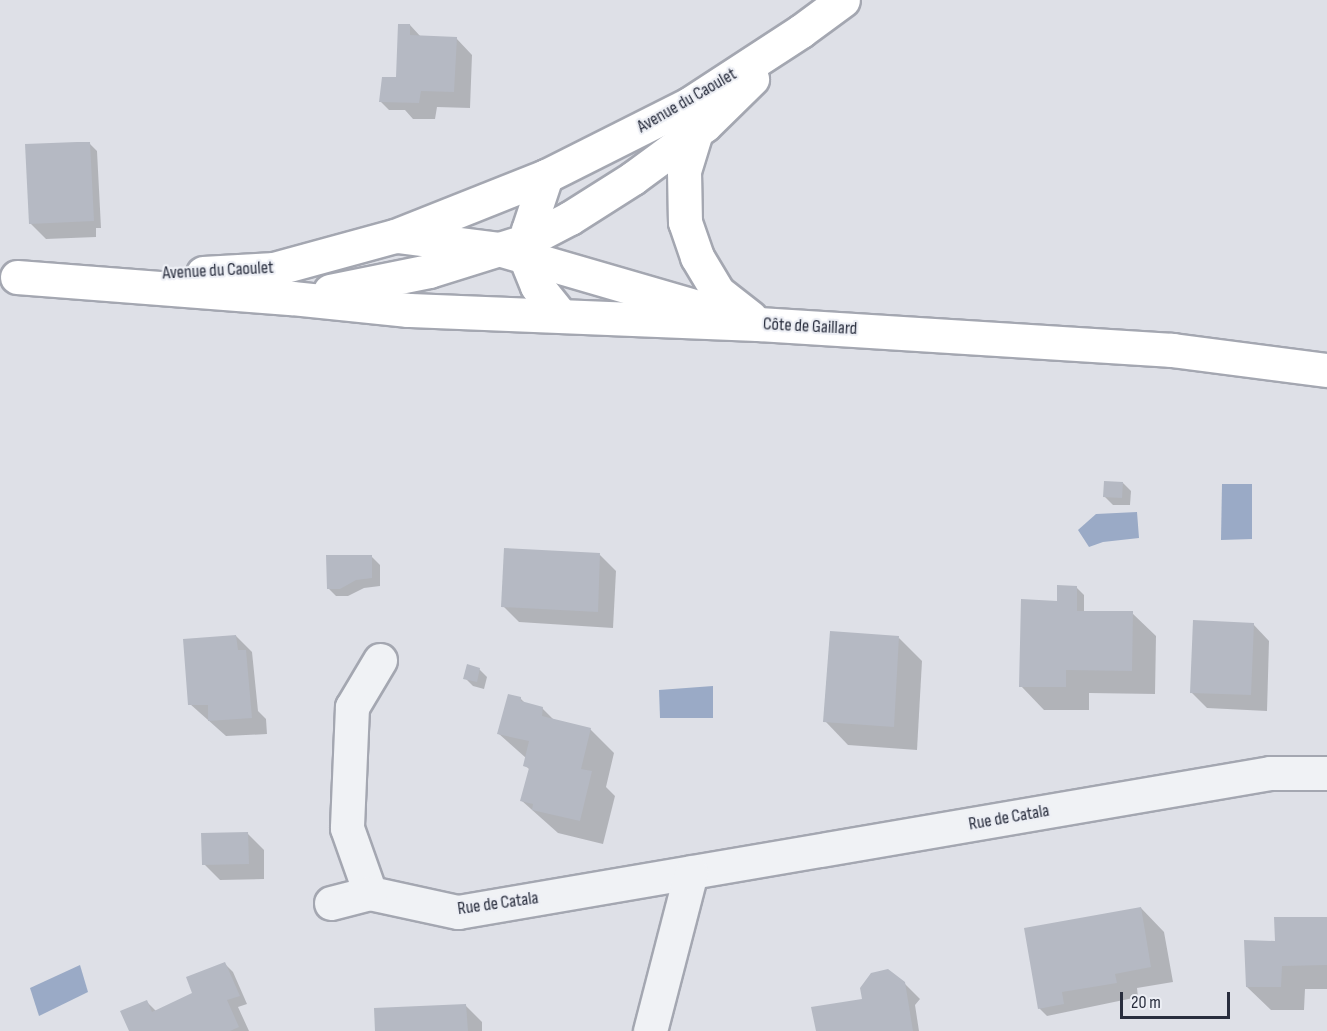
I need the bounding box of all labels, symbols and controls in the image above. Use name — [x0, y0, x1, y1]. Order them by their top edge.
street label: Avenue du Caoulet — [633, 64, 741, 138]
street label: Avenue du Caoulet — [162, 257, 274, 285]
street label: Côte de Gaillard — [762, 314, 858, 340]
street label: Rue de Catala — [967, 800, 1051, 836]
street label: Rue de Catala — [456, 888, 540, 920]
scale bar — [1123, 980, 1232, 1018]
text: 20 m — [1131, 992, 1161, 1013]

